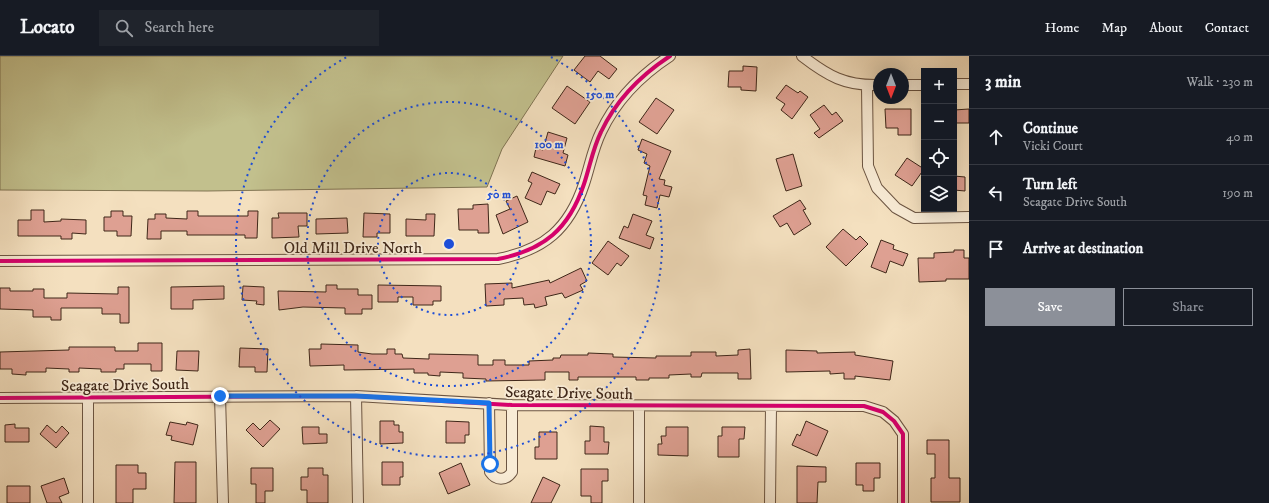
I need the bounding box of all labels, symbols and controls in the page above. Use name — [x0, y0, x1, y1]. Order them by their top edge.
search box — [99, 10, 379, 46]
text: Locato — [20, 16, 75, 39]
icon: search — [113, 17, 135, 39]
text: Search here — [145, 18, 214, 37]
text: Home — [1045, 19, 1079, 37]
text: Map — [1101, 19, 1127, 37]
text: About — [1149, 19, 1183, 37]
text: Contact — [1205, 19, 1249, 37]
north arrow — [873, 68, 909, 104]
map controls — [921, 68, 957, 212]
button: + — [921, 68, 957, 104]
text: 3 min — [985, 71, 1021, 93]
text: Walk · 230 m — [1187, 74, 1253, 90]
text: 150 m — [586, 87, 614, 102]
button: − — [921, 104, 957, 140]
text: Continue — [1023, 119, 1078, 138]
icon: ahead — [985, 126, 1007, 148]
text: 40 m — [1226, 129, 1253, 145]
text: 100 m — [535, 137, 563, 152]
text: Vicki Court — [1023, 138, 1083, 154]
button: locate — [921, 140, 957, 176]
text: Turn left — [1023, 175, 1077, 194]
button: layers — [921, 176, 957, 212]
icon: left — [985, 182, 1007, 204]
text: 190 m — [1222, 185, 1253, 201]
text: 50 m — [486, 187, 511, 202]
text: Seagate Drive South — [1023, 194, 1127, 210]
centre of rings — [442, 237, 456, 251]
street label: Old Mill Drive North — [284, 238, 423, 258]
icon: arrive — [985, 238, 1007, 260]
text: Arrive at destination — [1023, 239, 1143, 258]
button: Save — [985, 288, 1115, 326]
button: Share — [1123, 288, 1253, 326]
street label: Seagate Drive South — [61, 374, 190, 396]
street label: Seagate Drive South — [505, 382, 634, 404]
route end — [211, 387, 229, 405]
route start — [481, 455, 499, 473]

